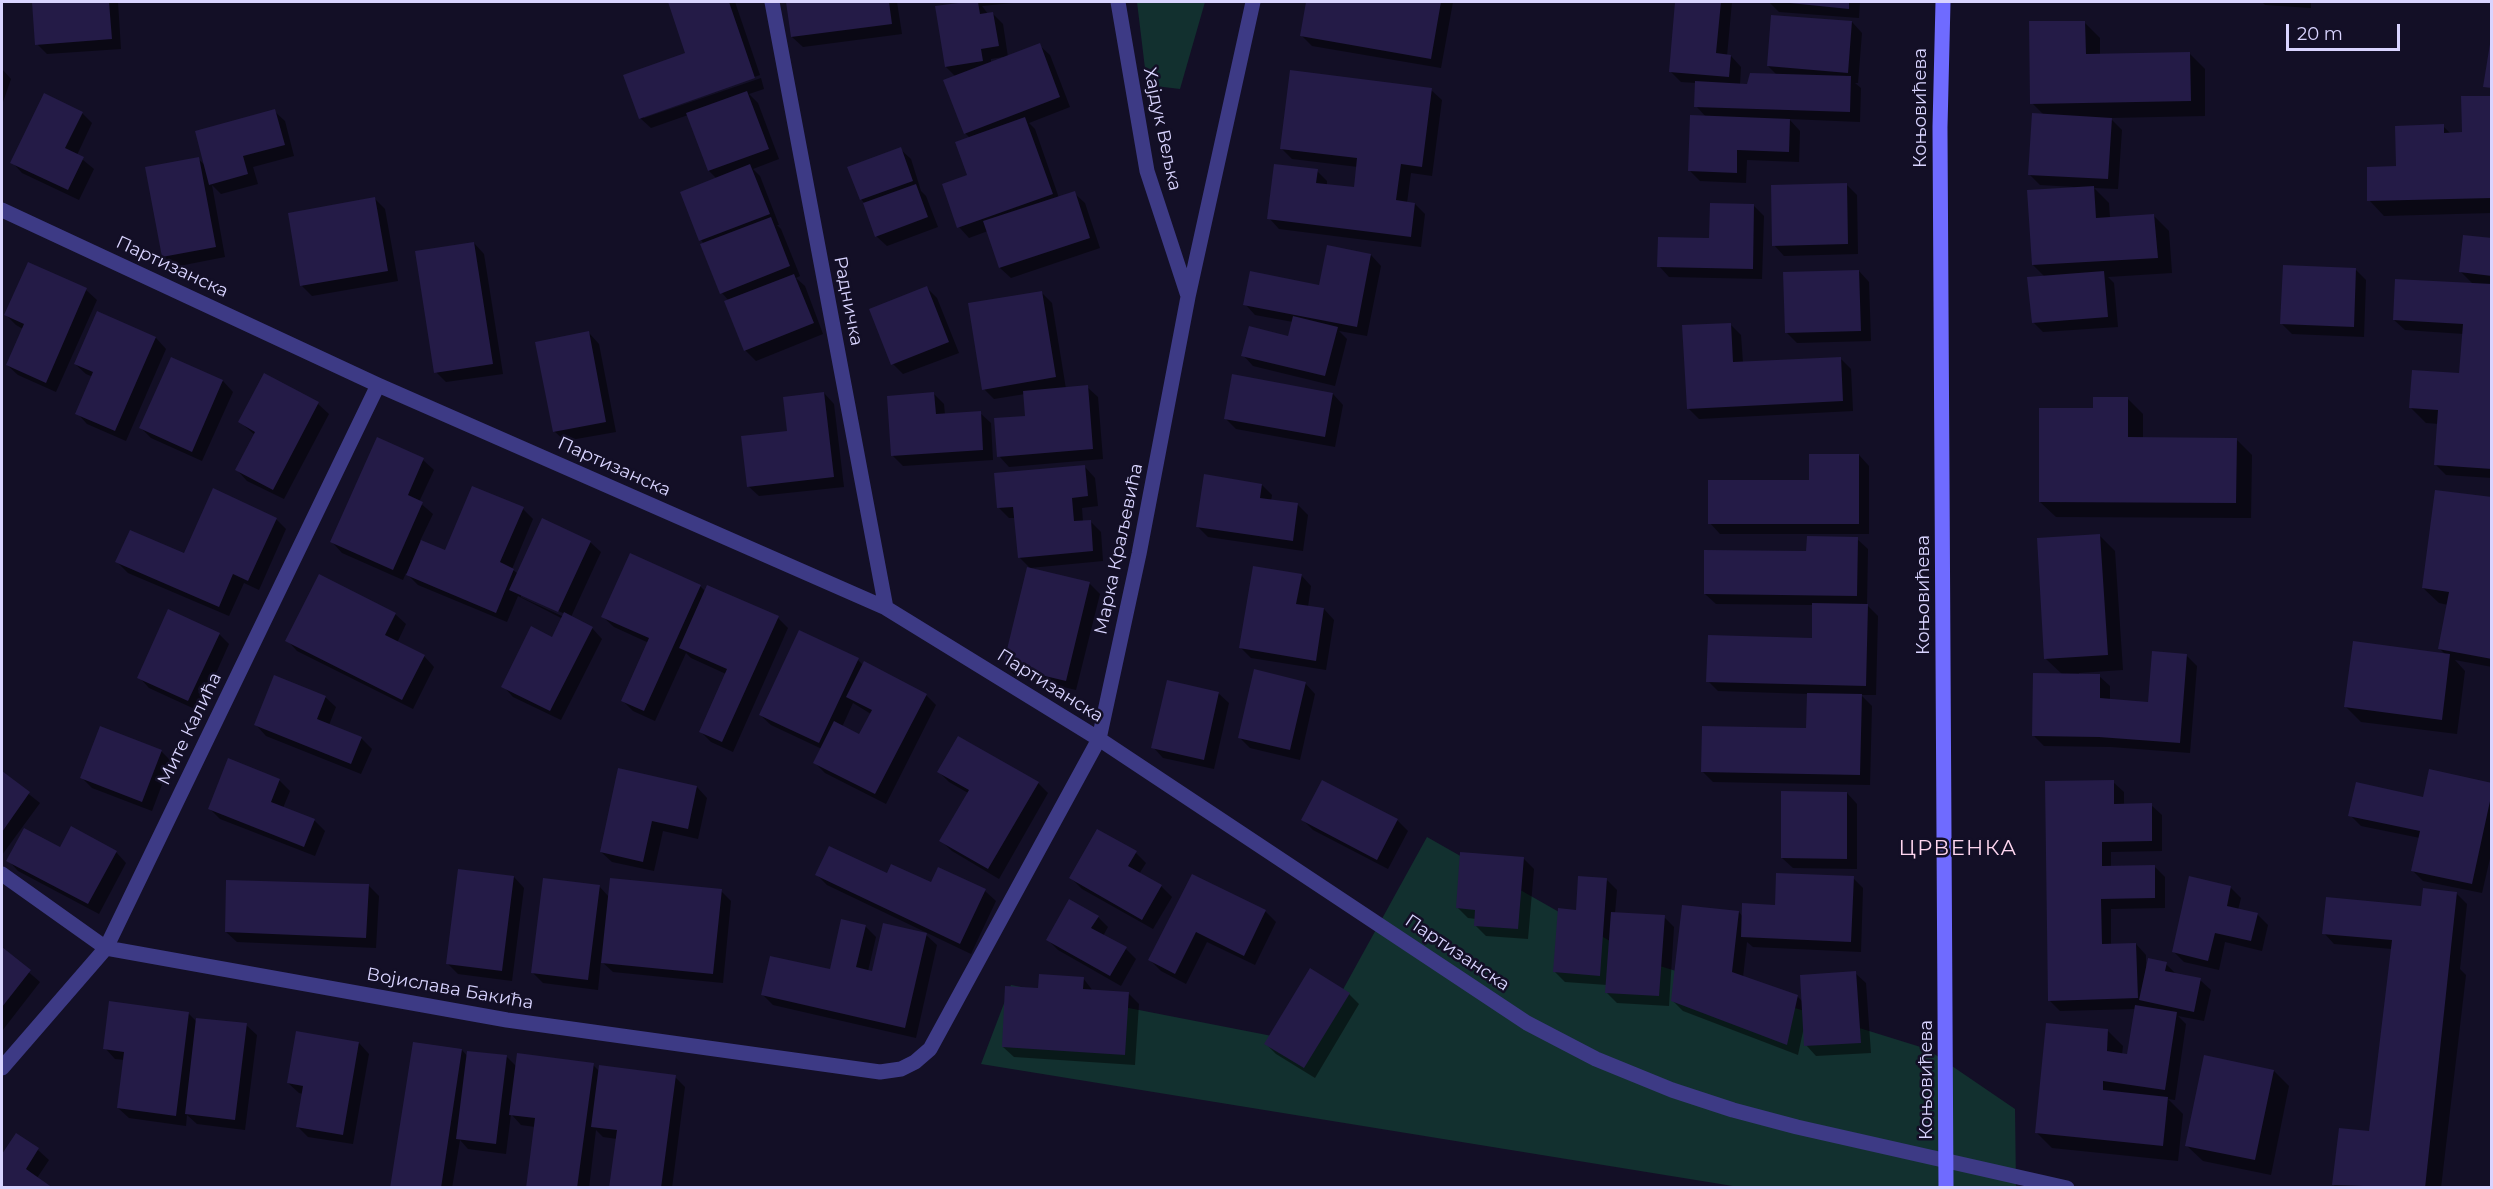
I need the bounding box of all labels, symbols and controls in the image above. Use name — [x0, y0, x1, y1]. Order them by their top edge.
scale bar — [2289, 12, 2403, 50]
text: 20 m — [2297, 23, 2343, 45]
street label: Коњовићева — [1910, 48, 1932, 168]
street label: Хајдук Вељка — [1138, 65, 1186, 193]
street label: Партизанска — [112, 232, 232, 302]
street label: Радничка — [829, 254, 867, 348]
street label: Партизанска — [554, 432, 674, 502]
street label: Марка Краљевића — [1090, 461, 1148, 637]
street label: Коњовићева — [1913, 535, 1935, 655]
street label: Партизанска — [993, 645, 1107, 727]
street label: Мите Калића — [153, 669, 227, 789]
district label: ЦРВЕНКА — [1898, 836, 2018, 862]
street label: Партизанска — [1401, 910, 1513, 996]
street label: Војислава Бакића — [365, 964, 535, 1014]
street label: Коњовићева — [1916, 1020, 1938, 1140]

